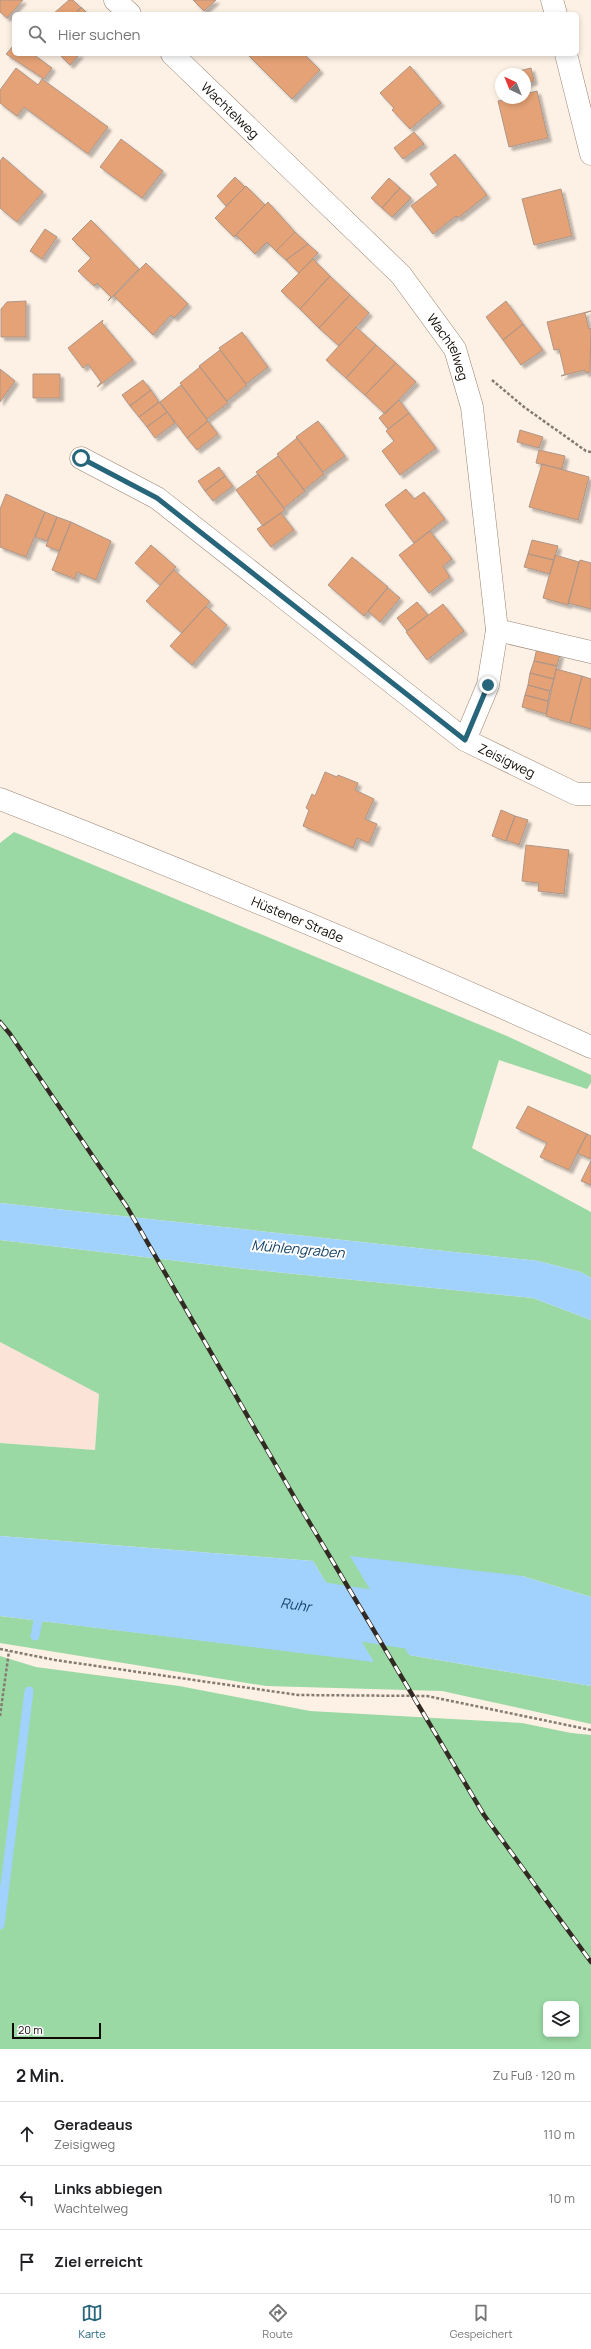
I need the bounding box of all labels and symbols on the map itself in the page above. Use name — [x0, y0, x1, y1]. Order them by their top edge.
north arrow — [495, 68, 531, 104]
street label: Wachtelweg — [197, 78, 263, 143]
street label: Wachtelweg — [423, 310, 473, 383]
route start — [72, 449, 90, 467]
route end — [479, 676, 497, 694]
street label: Zeisigweg — [475, 739, 538, 782]
street label: Hüstener Straße — [249, 892, 347, 947]
water label: Mühlengraben — [251, 1235, 346, 1262]
water label: Ruhr — [279, 1593, 314, 1616]
scale bar — [12, 2021, 101, 2040]

